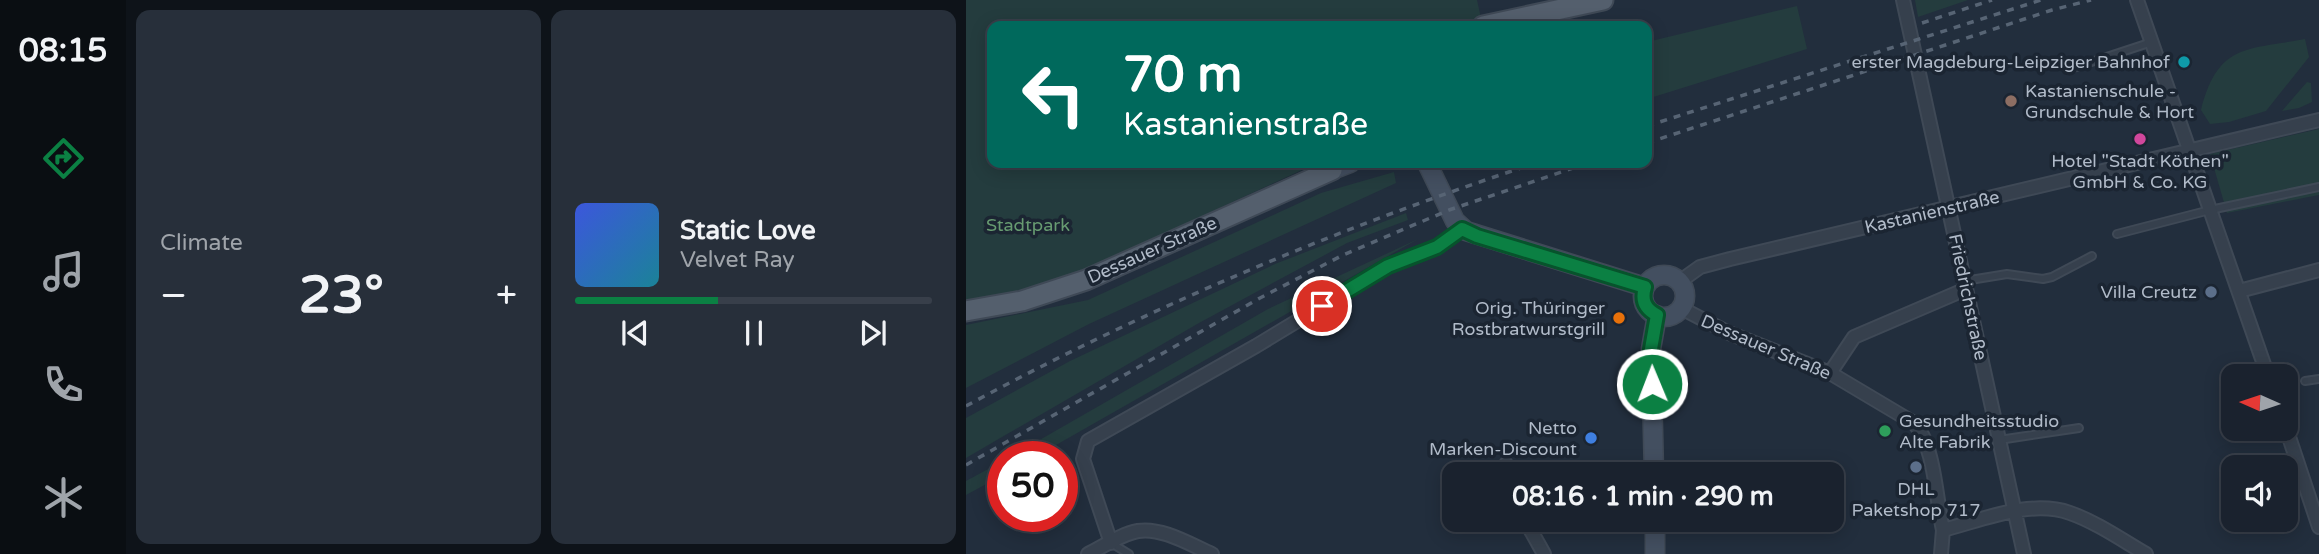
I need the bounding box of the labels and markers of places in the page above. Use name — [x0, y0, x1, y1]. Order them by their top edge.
place label: erster Magdeburg-Leipziger Bahnhof — [1852, 51, 2170, 73]
marker: erster Magdeburg-Leipziger Bahnhof — [2176, 54, 2192, 70]
place label: Kastanienschule - Grundschule & Hort — [2025, 80, 2194, 123]
marker: Kastanienschule - Grundschule & Hort — [2003, 93, 2019, 109]
marker: Hotel "Stadt Köthen" GmbH & Co. KG — [2132, 131, 2148, 147]
place label: Hotel "Stadt Köthen" GmbH & Co. KG — [2051, 150, 2229, 193]
pin — [1292, 276, 1352, 336]
place label: Villa Creutz — [2100, 281, 2197, 303]
marker: Villa Creutz — [2203, 284, 2219, 300]
place label: Orig. Thüringer Rostbratwurstgrill — [1452, 297, 1605, 340]
marker: Orig. Thüringer Rostbratwurstgrill — [1611, 310, 1627, 326]
place label: Gesundheitsstudio Alte Fabrik — [1899, 410, 2059, 453]
place label: Netto Marken-Discount — [1429, 417, 1577, 460]
marker: Gesundheitsstudio Alte Fabrik — [1877, 423, 1893, 439]
marker: Netto Marken-Discount — [1583, 430, 1599, 446]
marker: DHL Paketshop 717 — [1908, 459, 1924, 475]
place label: DHL Paketshop 717 — [1852, 478, 1980, 521]

